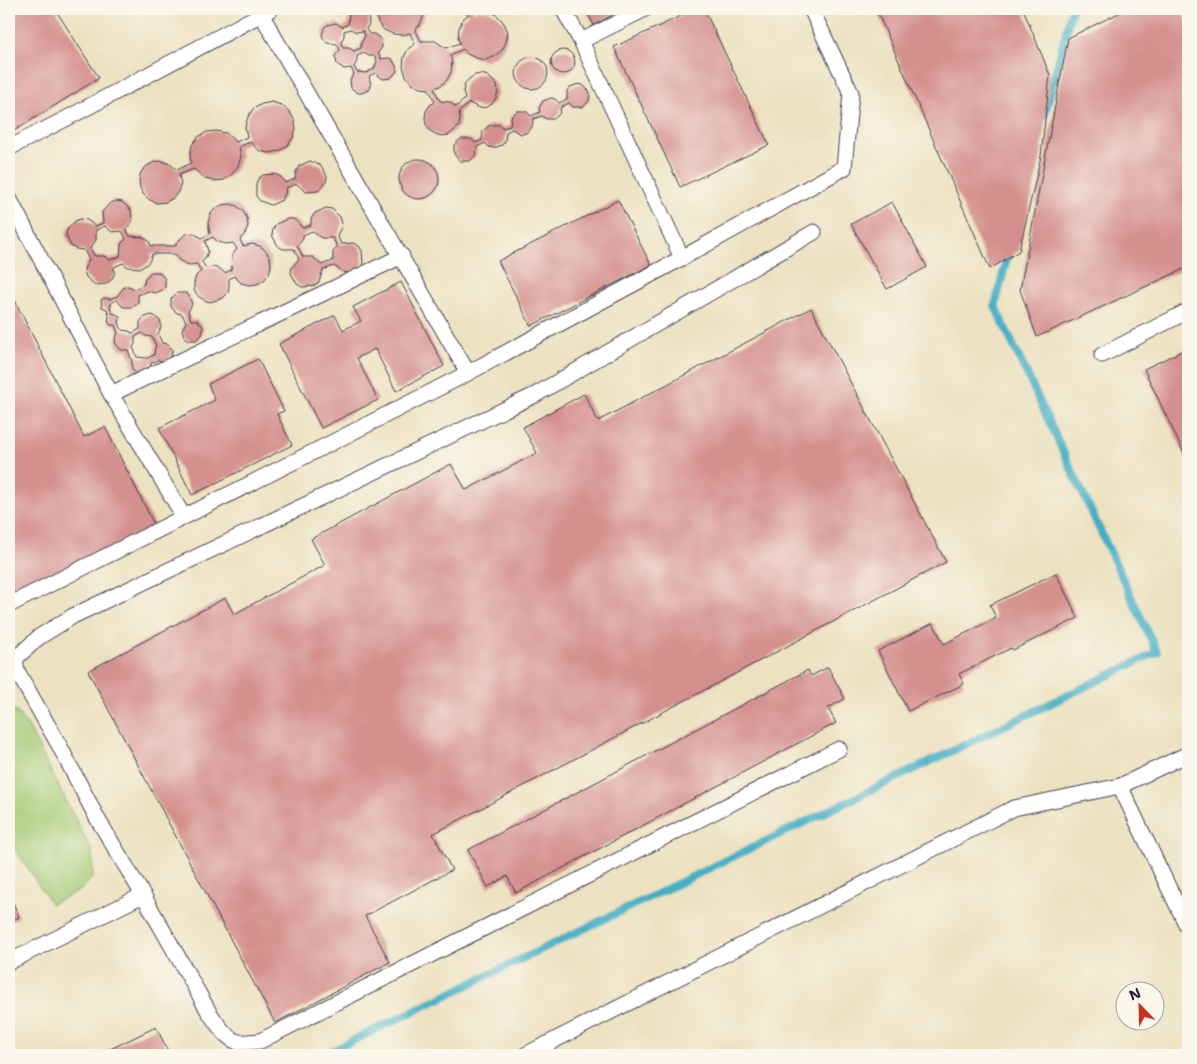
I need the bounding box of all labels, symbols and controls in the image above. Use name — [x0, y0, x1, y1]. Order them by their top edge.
north arrow — [1114, 982, 1164, 1032]
text: N — [1126, 984, 1144, 1004]

